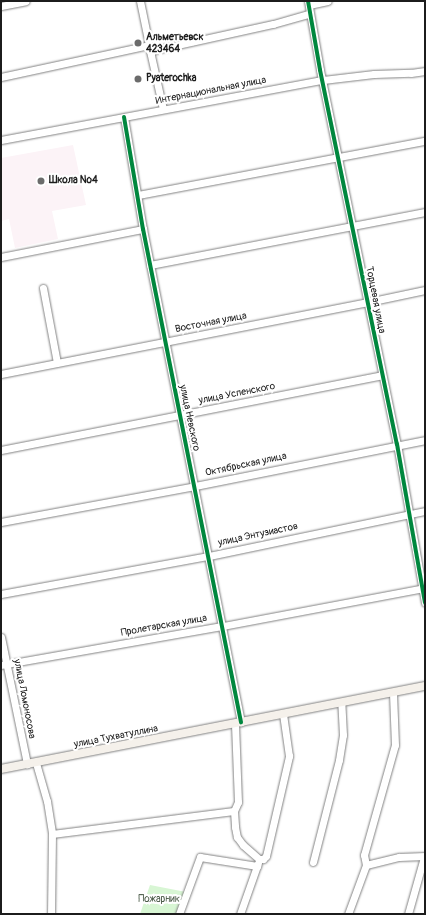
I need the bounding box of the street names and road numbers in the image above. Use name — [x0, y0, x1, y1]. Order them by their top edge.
street label: Интернациональная улица — [155, 74, 267, 108]
street label: Торцевая улица — [363, 265, 387, 335]
street label: Восточная улица — [174, 310, 248, 336]
street label: улица Успенского — [198, 381, 276, 407]
street label: улица Невского — [176, 384, 202, 452]
street label: Октябрьская улица — [204, 451, 288, 479]
street label: улица Энтузиастов — [217, 521, 299, 549]
street label: Пролетарская улица — [120, 613, 208, 639]
street label: улица Ломоносова — [10, 658, 38, 740]
street label: улица Тухватуллина — [73, 723, 159, 751]

